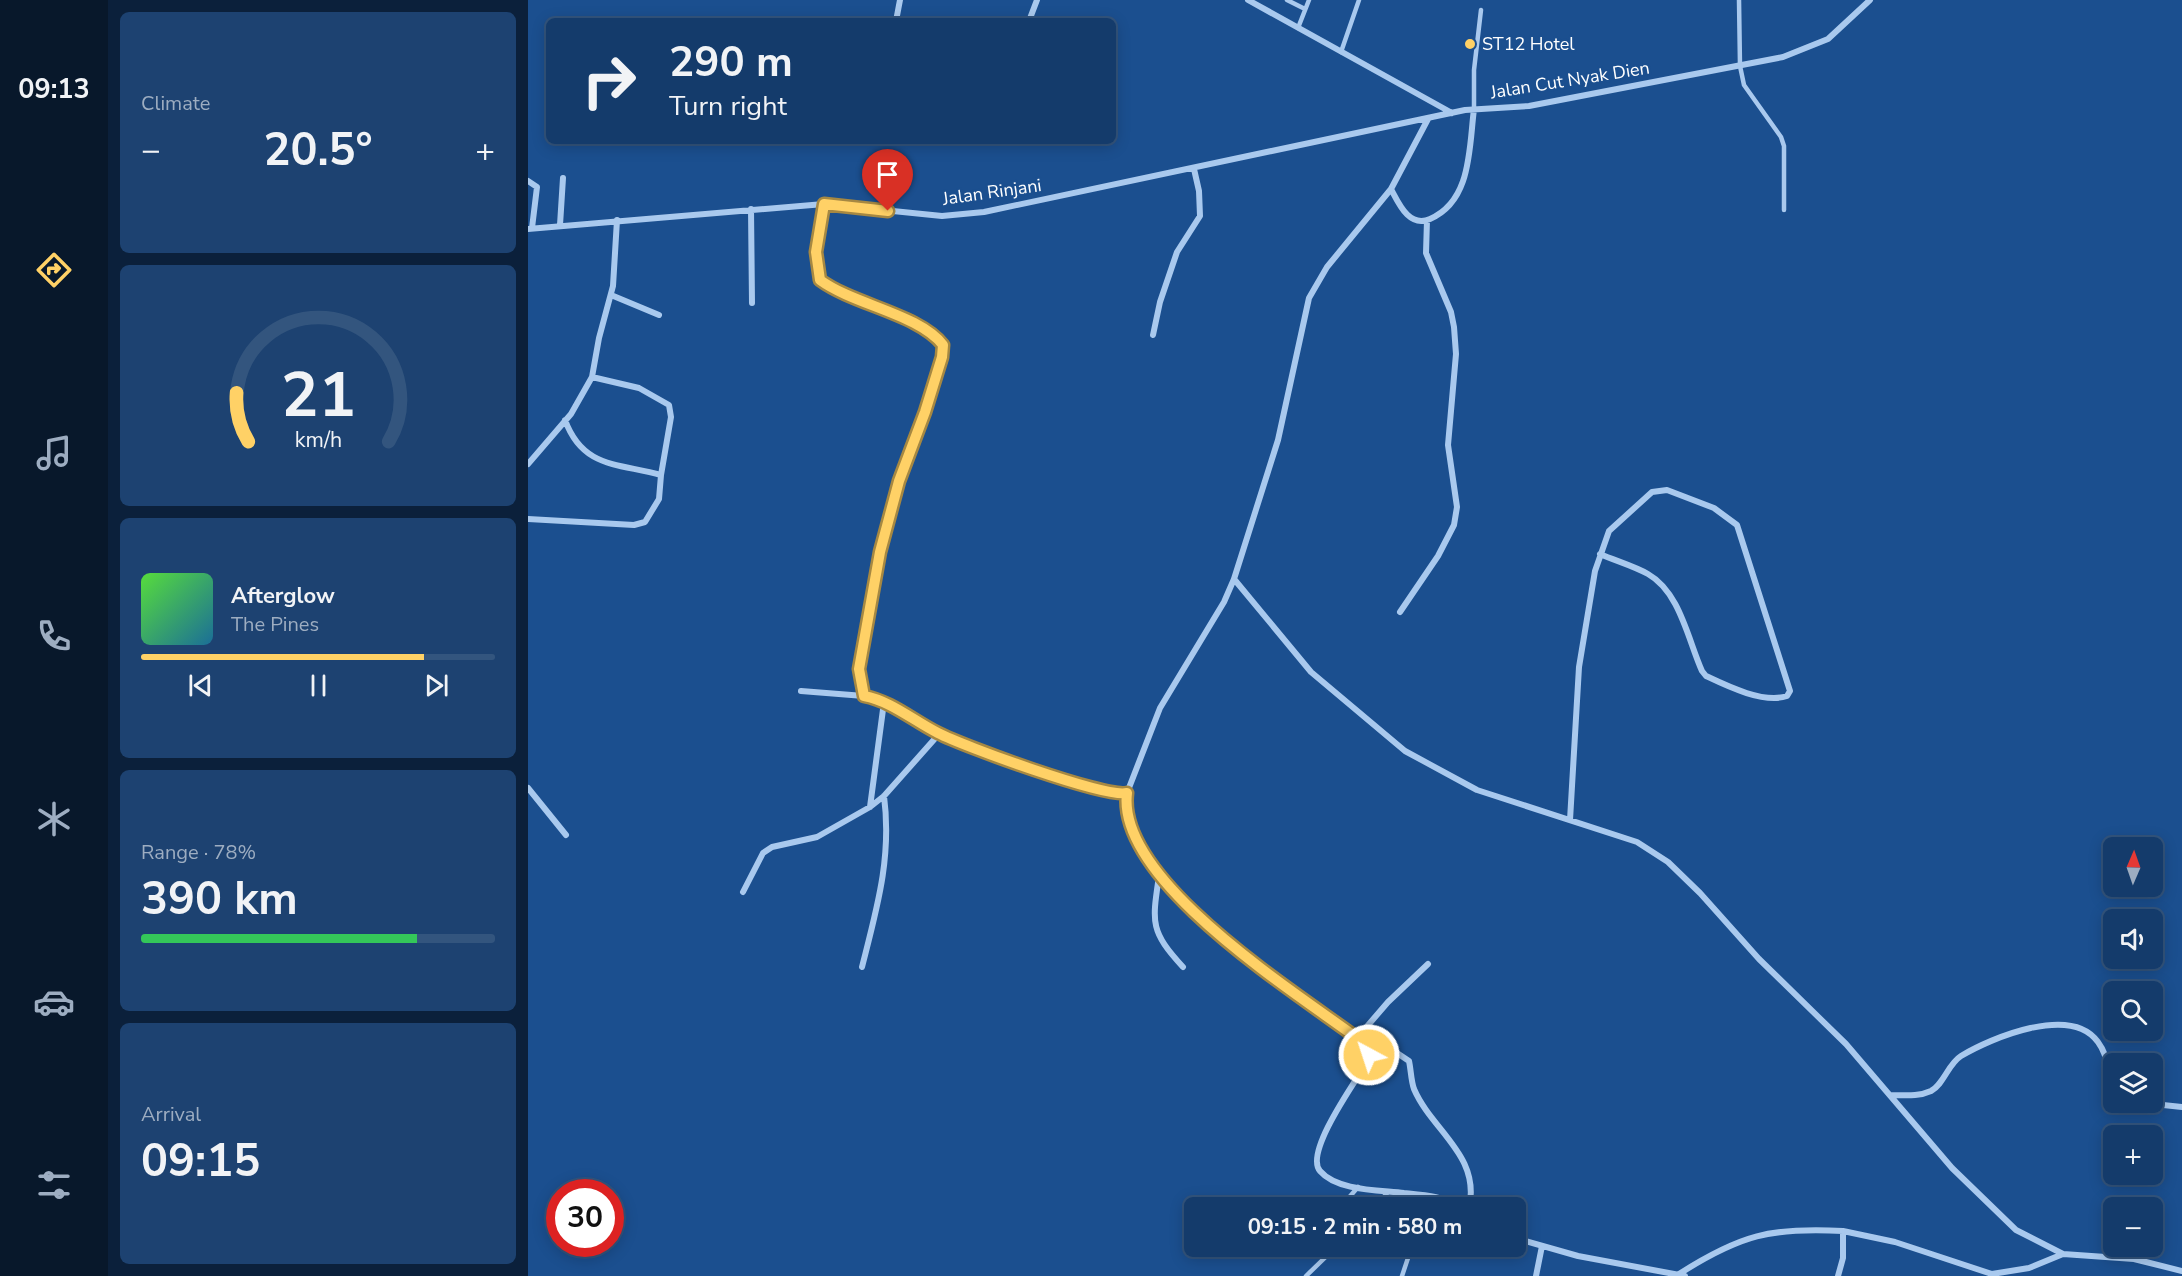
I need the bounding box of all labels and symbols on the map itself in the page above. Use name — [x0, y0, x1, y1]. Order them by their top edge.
place label: ST12 Hotel — [1482, 32, 1575, 56]
marker: ST12 Hotel — [1463, 37, 1477, 51]
street label: Jalan Cut Nyak Dien — [1488, 56, 1651, 105]
pin — [862, 149, 913, 211]
street label: Jalan Rinjani — [940, 173, 1043, 211]
north arrow — [2103, 837, 2163, 897]
position arrow — [1337, 1023, 1401, 1087]
speed limit sign: 30 — [546, 1179, 624, 1257]

